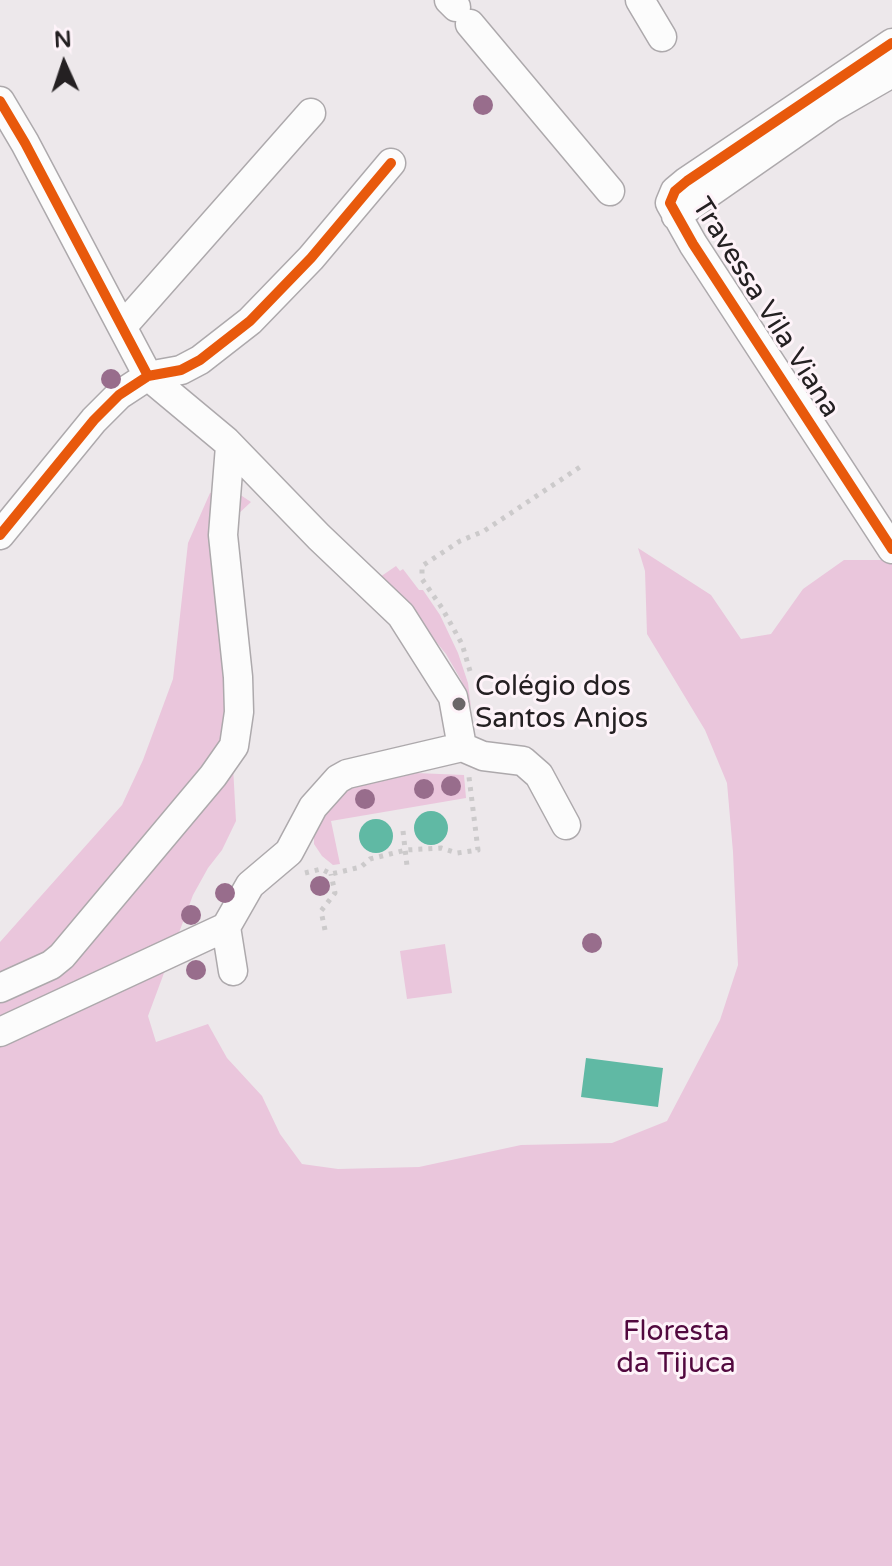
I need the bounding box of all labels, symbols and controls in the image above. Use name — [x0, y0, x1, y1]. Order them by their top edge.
north arrow — [24, 24, 104, 104]
text: N — [53, 27, 72, 53]
street label: Travessa Vila Viana — [684, 192, 846, 424]
place label: Colégio dos Santos Anjos — [475, 671, 648, 737]
marker: Colégio dos Santos Anjos — [450, 695, 468, 713]
park label: Floresta da Tijuca — [616, 1316, 736, 1382]

